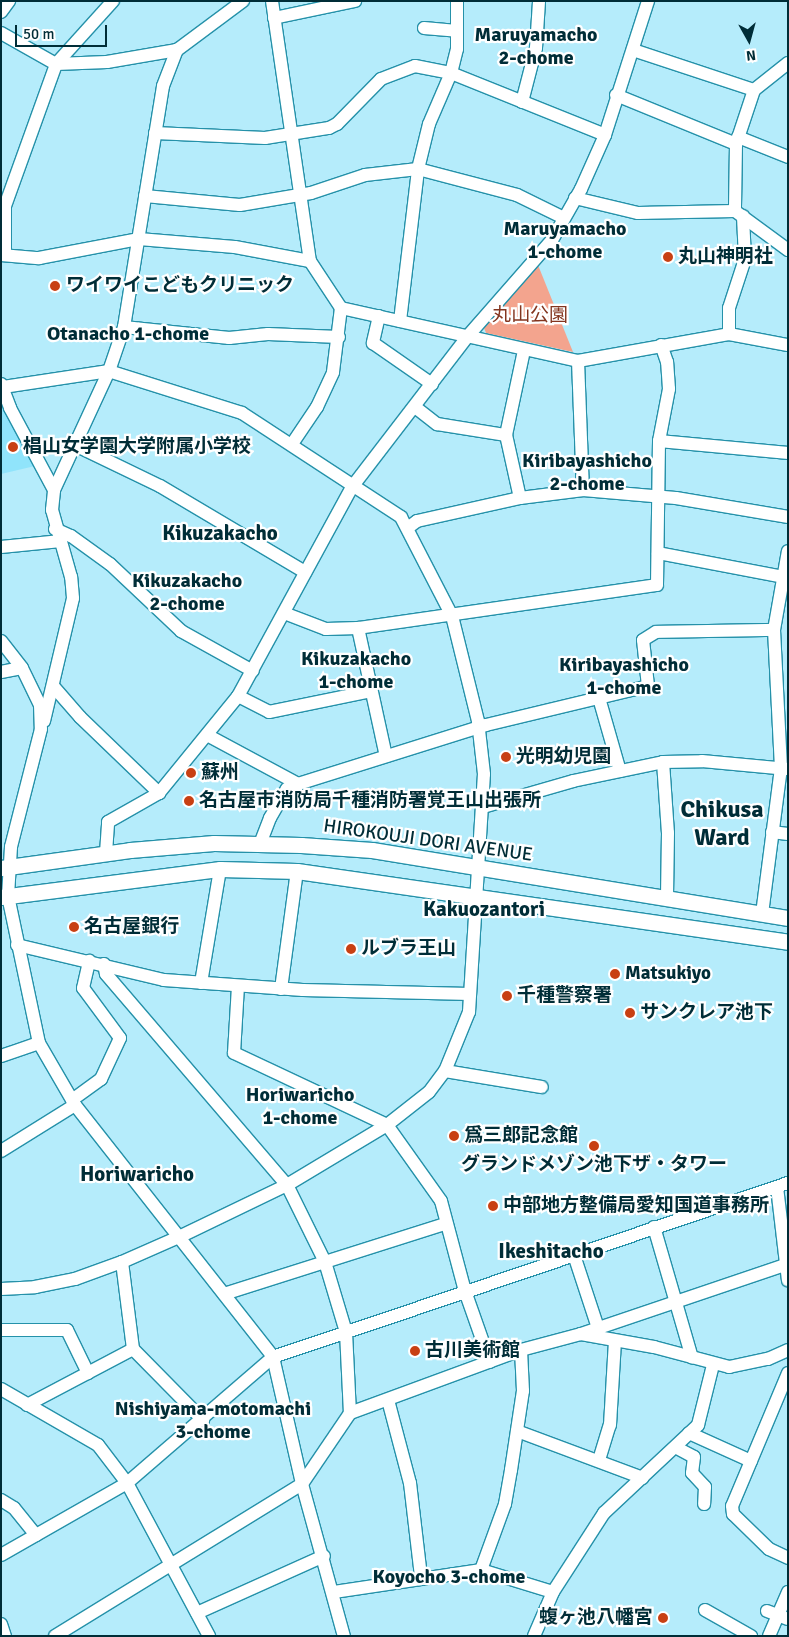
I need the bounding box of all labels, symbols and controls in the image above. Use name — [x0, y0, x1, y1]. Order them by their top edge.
scale bar — [18, 15, 110, 47]
north arrow — [724, 15, 774, 65]
district label: Maruyamacho 2-chome — [475, 22, 597, 69]
text: 50 m — [23, 25, 54, 43]
text: N — [745, 46, 757, 64]
district label: Maruyamacho 1-chome — [504, 216, 626, 263]
place label: 丸山神明社 — [678, 246, 773, 268]
marker: 丸山神明社 — [662, 251, 674, 263]
place label: ワイワイこどもクリニック — [66, 275, 294, 297]
marker: ワイワイこどもクリニック — [48, 279, 62, 293]
park label: 丸山公園 — [492, 305, 568, 327]
district label: Otanacho 1-chome — [47, 321, 209, 345]
place label: 椙山女学園大学附属小学校 — [23, 436, 251, 458]
marker: 椙山女学園大学附属小学校 — [7, 441, 19, 453]
district label: Kiribayashicho 2-chome — [522, 448, 652, 495]
district label: Kikuzakacho — [162, 520, 278, 546]
district label: Kikuzakacho 2-chome — [132, 569, 242, 616]
district label: Kikuzakacho 1-chome — [301, 647, 411, 694]
district label: Kiribayashicho 1-chome — [559, 653, 689, 700]
place label: 光明幼児園 — [516, 746, 611, 768]
marker: 光明幼児園 — [500, 751, 512, 763]
place label: 蘇州 — [201, 762, 239, 784]
marker: 蘇州 — [185, 767, 197, 779]
place label: 名古屋市消防局千種消防署覚王山出張所 — [199, 790, 541, 812]
marker: 名古屋市消防局千種消防署覚王山出張所 — [183, 795, 195, 807]
district label: Chikusa Ward — [680, 796, 764, 852]
street label: HIROKOUJI DORI AVENUE — [322, 815, 534, 867]
district label: Kakuozantori — [423, 896, 545, 922]
place label: 名古屋銀行 — [84, 916, 179, 938]
marker: 名古屋銀行 — [68, 921, 80, 933]
place label: ルブラ王山 — [361, 938, 456, 960]
marker: ルブラ王山 — [345, 943, 357, 955]
place label: Matsukiyo — [625, 963, 711, 985]
marker: Matsukiyo — [609, 968, 621, 980]
place label: 千種警察署 — [517, 985, 612, 1007]
marker: 千種警察署 — [501, 990, 513, 1002]
place label: サンクレア池下 — [640, 1002, 773, 1024]
marker: サンクレア池下 — [624, 1007, 636, 1019]
district label: Horiwaricho 1-chome — [246, 1082, 354, 1129]
place label: 爲三郎記念館 — [464, 1125, 578, 1147]
marker: 爲三郎記念館 — [448, 1130, 460, 1142]
marker: グランドメゾン池下ザ・タワー — [588, 1140, 600, 1152]
place label: グランドメゾン池下ザ・タワー — [461, 1154, 727, 1176]
district label: Horiwaricho — [80, 1161, 194, 1187]
place label: 中部地方整備局愛知国道事務所 — [503, 1195, 769, 1217]
marker: 中部地方整備局愛知国道事務所 — [487, 1200, 499, 1212]
district label: Ikeshitacho — [498, 1238, 604, 1264]
place label: 古川美術館 — [425, 1340, 520, 1362]
marker: 古川美術館 — [409, 1345, 421, 1357]
district label: Nishiyama-motomachi 3-chome — [115, 1397, 311, 1444]
district label: Koyocho 3-chome — [373, 1564, 525, 1588]
place label: 蝮ヶ池八幡宮 — [539, 1607, 653, 1629]
marker: 蝮ヶ池八幡宮 — [657, 1612, 669, 1624]

